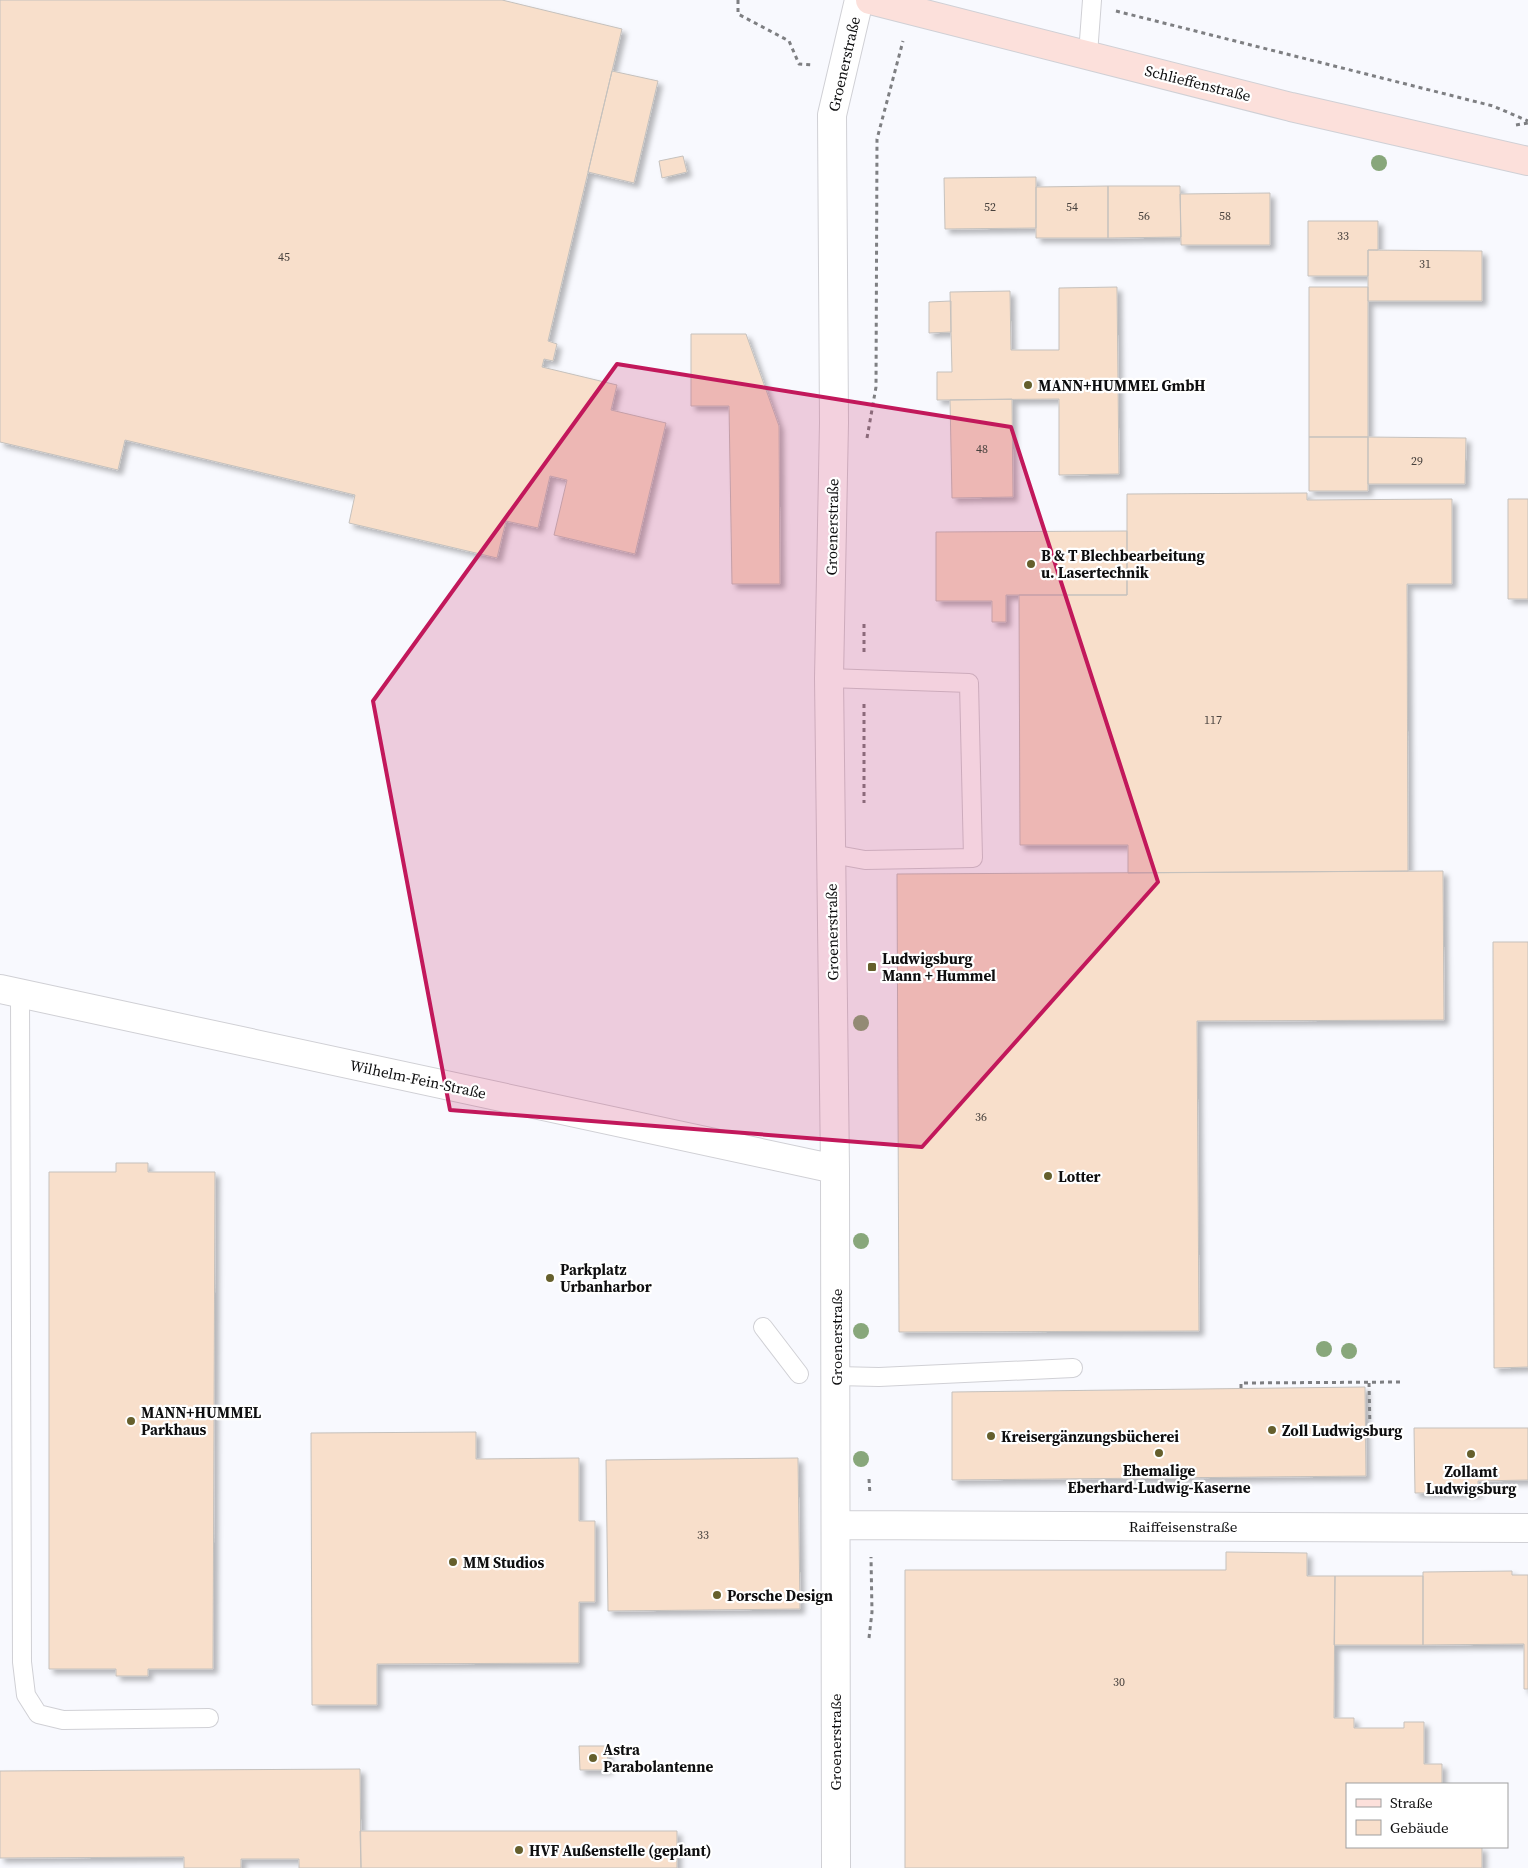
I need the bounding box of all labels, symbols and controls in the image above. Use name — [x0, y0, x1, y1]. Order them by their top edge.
street label: Groenerstraße — [823, 14, 865, 114]
street label: Schlieffenstraße — [1143, 60, 1253, 106]
house number: 52 — [984, 199, 996, 215]
house number: 54 — [1066, 199, 1078, 215]
house number: 56 — [1138, 208, 1150, 224]
house number: 58 — [1219, 208, 1231, 224]
house number: 33 — [1337, 228, 1349, 244]
house number: 45 — [278, 249, 290, 265]
house number: 31 — [1419, 256, 1431, 272]
place label: MANN+HUMMEL GmbH — [1038, 375, 1206, 396]
marker: MANN+HUMMEL GmbH — [1022, 379, 1034, 391]
house number: 48 — [976, 441, 988, 457]
house number: 29 — [1411, 453, 1423, 469]
street label: Groenerstraße — [821, 478, 843, 576]
place label: B & T Blechbearbeitung u. Lasertechnik — [1041, 545, 1205, 583]
marker: B & T Blechbearbeitung u. Lasertechnik — [1025, 558, 1037, 570]
house number: 117 — [1204, 712, 1222, 728]
street label: Groenerstraße — [821, 883, 843, 981]
place label: Ludwigsburg Mann + Hummel — [882, 948, 996, 986]
marker: Ludwigsburg Mann + Hummel — [866, 961, 878, 973]
street label: Wilhelm-Fein-Straße — [348, 1054, 488, 1104]
house number: 36 — [975, 1109, 987, 1125]
place label: Lotter — [1058, 1166, 1101, 1187]
marker: Lotter — [1042, 1170, 1054, 1182]
place label: Parkplatz Urbanharbor — [560, 1259, 652, 1297]
marker: Parkplatz Urbanharbor — [544, 1272, 556, 1284]
street label: Groenerstraße — [826, 1288, 847, 1385]
place label: MANN+HUMMEL Parkhaus — [141, 1402, 262, 1440]
marker: MANN+HUMMEL Parkhaus — [125, 1415, 137, 1427]
place label: Zoll Ludwigsburg — [1282, 1420, 1402, 1441]
marker: Zoll Ludwigsburg — [1266, 1424, 1278, 1436]
place label: Kreisergänzungsbücherei — [1001, 1426, 1179, 1447]
marker: Kreisergänzungsbücherei — [985, 1430, 997, 1442]
marker: Ehemalige Eberhard-Ludwig-Kaserne — [1153, 1447, 1165, 1459]
marker: Zollamt Ludwigsburg — [1465, 1448, 1477, 1460]
place label: Ehemalige Eberhard-Ludwig-Kaserne — [1067, 1460, 1251, 1498]
place label: Zollamt Ludwigsburg — [1426, 1461, 1516, 1499]
street label: Raiffeisenstraße — [1129, 1516, 1238, 1537]
house number: 33 — [697, 1527, 709, 1543]
place label: MM Studios — [463, 1552, 545, 1573]
marker: MM Studios — [447, 1556, 459, 1568]
place label: Porsche Design — [727, 1585, 833, 1606]
marker: Porsche Design — [711, 1589, 723, 1601]
house number: 30 — [1113, 1674, 1125, 1690]
street label: Groenerstraße — [825, 1693, 846, 1790]
place label: Astra Parabolantenne — [603, 1739, 714, 1777]
marker: Astra Parabolantenne — [587, 1752, 599, 1764]
legend — [1346, 1783, 1508, 1848]
text: Straße — [1390, 1792, 1433, 1813]
text: Gebäude — [1390, 1817, 1449, 1838]
place label: HVF Außenstelle (geplant) — [529, 1840, 712, 1861]
marker: HVF Außenstelle (geplant) — [513, 1844, 525, 1856]

